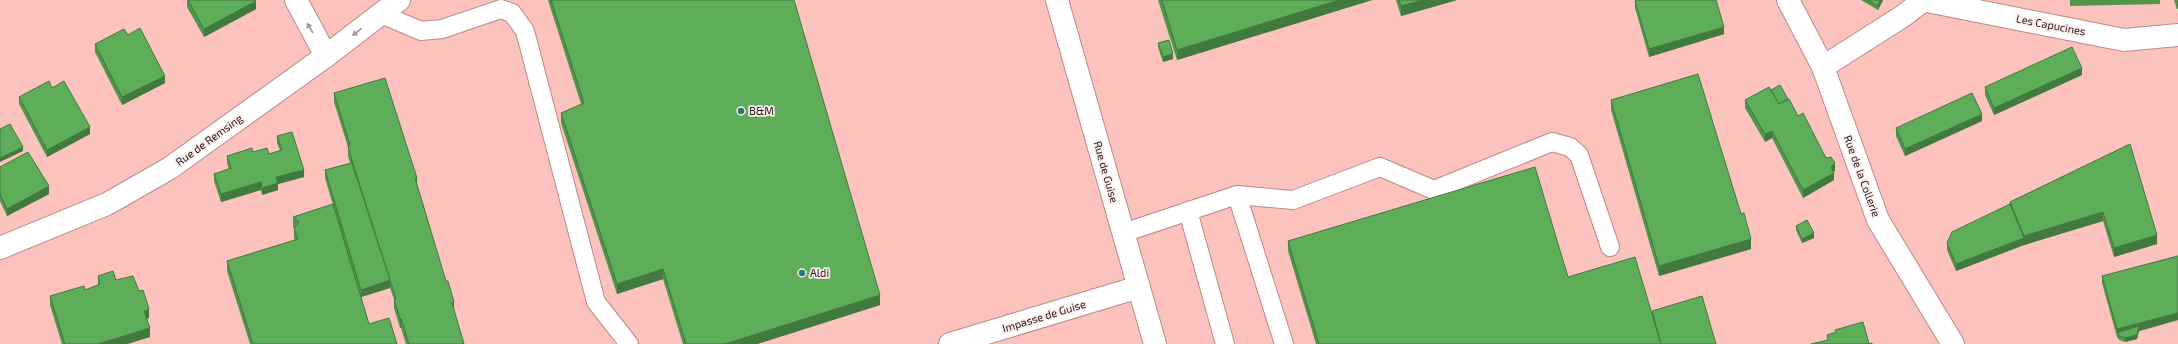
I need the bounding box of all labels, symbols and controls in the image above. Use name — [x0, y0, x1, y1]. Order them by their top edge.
street label: Les Capucines — [2015, 11, 2087, 38]
one-way arrow — [307, 23, 314, 34]
one-way arrow — [351, 28, 362, 37]
place label: B&M — [749, 104, 774, 117]
marker: B&M — [736, 106, 746, 116]
street label: Rue de Remsing — [173, 111, 245, 168]
street label: Rue de la Collerie — [1842, 133, 1883, 218]
street label: Rue de Guise — [1091, 140, 1122, 204]
place label: Aldi — [810, 266, 829, 279]
marker: Aldi — [797, 268, 807, 278]
street label: Impasse de Guise — [1001, 297, 1087, 334]

